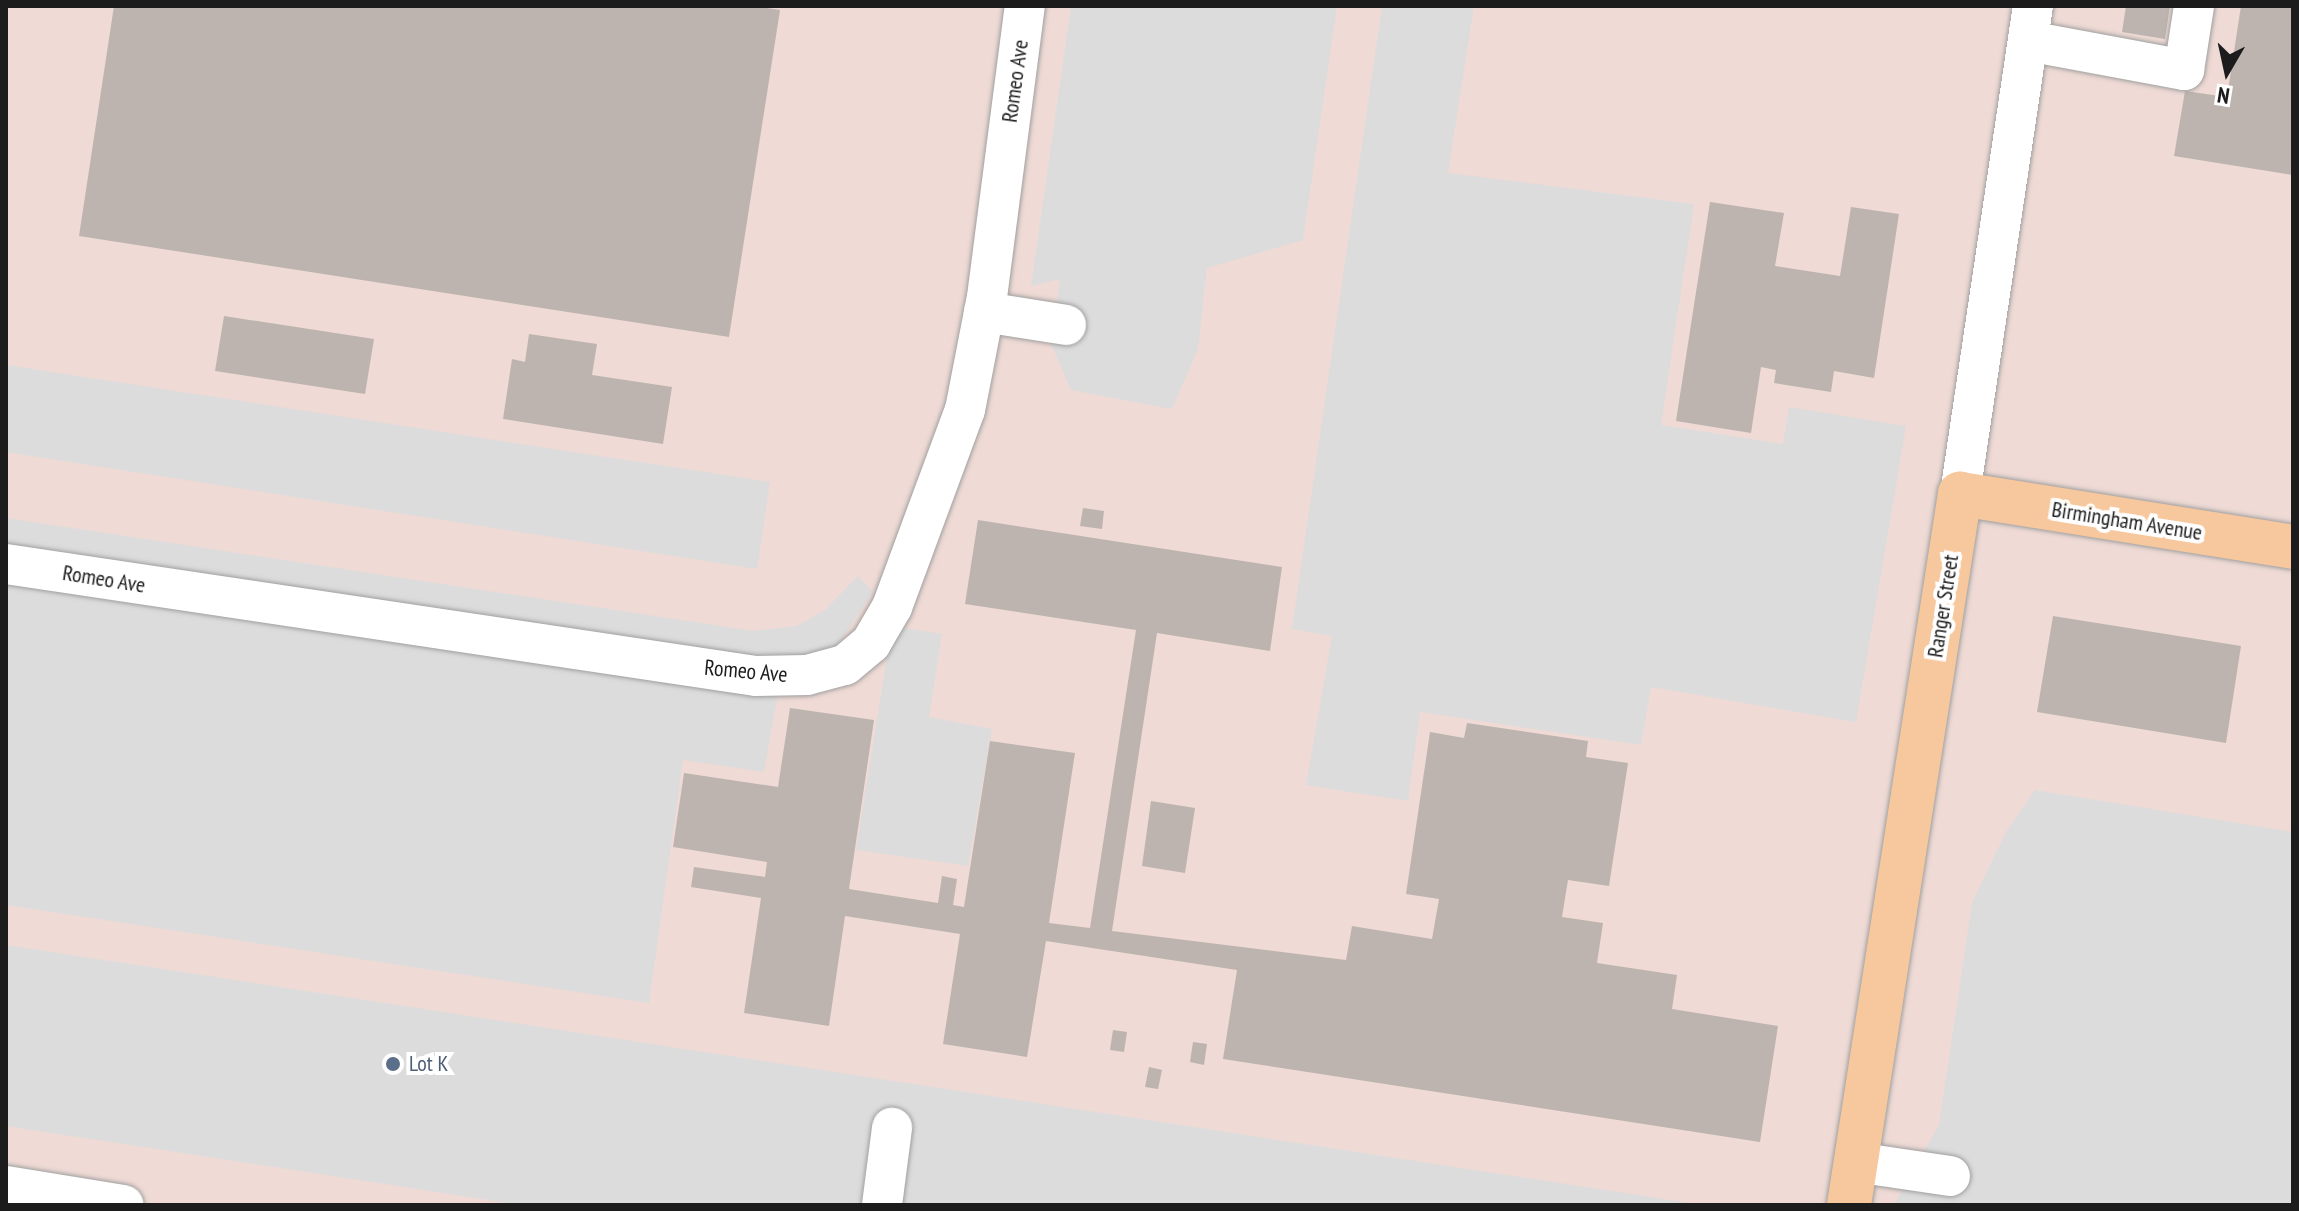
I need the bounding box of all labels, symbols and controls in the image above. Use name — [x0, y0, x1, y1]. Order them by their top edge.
north arrow — [2187, 32, 2267, 112]
street label: Romeo Ave — [996, 38, 1034, 124]
text: N — [2215, 81, 2231, 110]
street label: Birmingham Avenue — [2050, 496, 2204, 546]
street label: Ranger Street — [1922, 553, 1964, 659]
street label: Romeo Ave — [60, 559, 148, 599]
street label: Romeo Ave — [703, 654, 789, 688]
place label: Lot K — [409, 1051, 448, 1077]
marker: Lot K — [384, 1055, 402, 1073]

